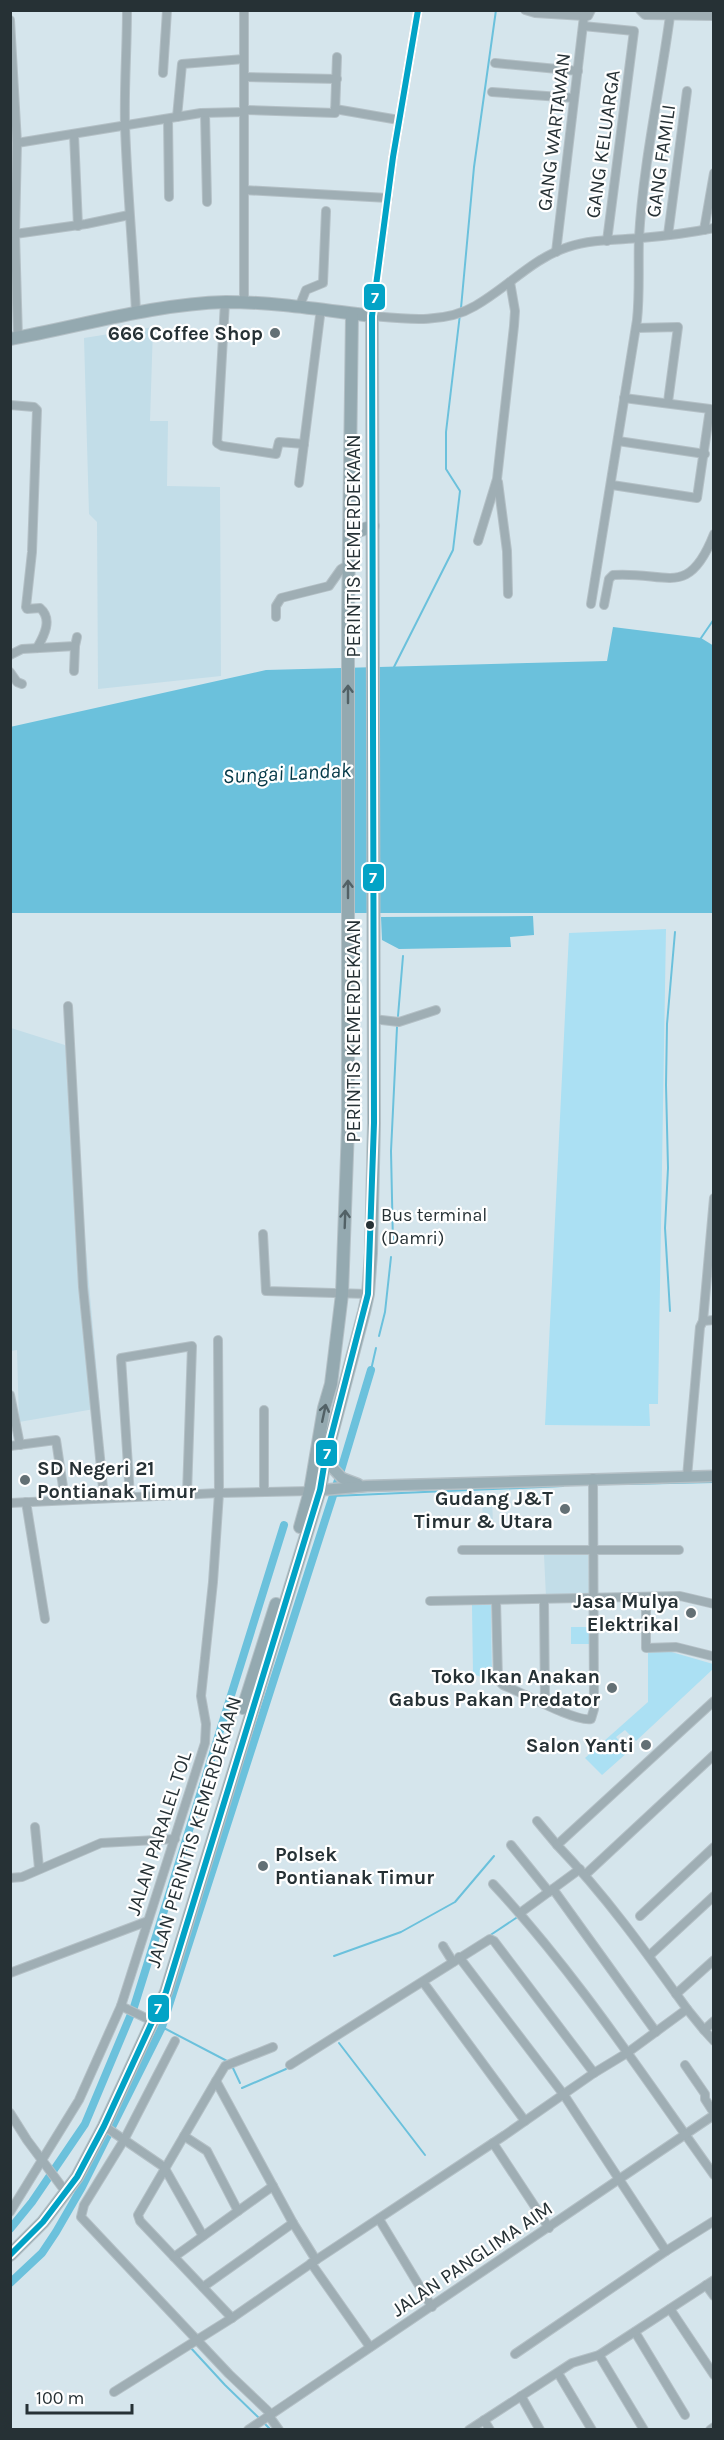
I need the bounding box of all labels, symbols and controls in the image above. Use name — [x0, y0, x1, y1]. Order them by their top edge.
street label: GANG WARTAWAN — [533, 52, 575, 212]
street label: GANG KELUARGA — [581, 68, 625, 220]
street label: GANG FAMILI — [642, 103, 680, 219]
line badge: 7 — [363, 283, 386, 311]
text: 7 — [371, 288, 379, 307]
place label: 666 Coffee Shop — [108, 322, 263, 345]
marker: 666 Coffee Shop — [268, 326, 282, 340]
street label: PERINTIS KEMERDEKAAN — [342, 434, 365, 658]
one-way arrow — [342, 685, 354, 705]
water label: Sungai Landak — [222, 758, 352, 788]
line badge: 7 — [362, 863, 385, 892]
text: 7 — [369, 868, 377, 887]
one-way arrow — [342, 880, 354, 900]
street label: PERINTIS KEMERDEKAAN — [342, 919, 365, 1143]
place label: Bus terminal (Damri) — [381, 1204, 487, 1249]
one-way arrow — [339, 1210, 350, 1230]
marker: Bus terminal (Damri) — [364, 1219, 376, 1231]
one-way arrow — [319, 1403, 330, 1423]
line badge: 7 — [315, 1439, 338, 1467]
text: 7 — [323, 1444, 331, 1463]
place label: SD Negeri 21 Pontianak Timur — [37, 1457, 196, 1503]
marker: SD Negeri 21 Pontianak Timur — [18, 1473, 32, 1487]
place label: Gudang J&T Timur & Utara — [414, 1487, 553, 1533]
marker: Gudang J&T Timur & Utara — [558, 1502, 572, 1516]
place label: Jasa Mulya Elektrikal — [573, 1590, 679, 1636]
marker: Jasa Mulya Elektrikal — [684, 1606, 698, 1620]
place label: Toko Ikan Anakan Gabus Pakan Predator — [389, 1665, 600, 1711]
marker: Toko Ikan Anakan Gabus Pakan Predator — [605, 1681, 619, 1695]
street label: JALAN PERINTIS KEMERDEKAAN — [142, 1694, 246, 1970]
place label: Salon Yanti — [526, 1734, 634, 1757]
marker: Salon Yanti — [639, 1738, 653, 1752]
street label: JALAN PARALEL TOL — [122, 1747, 197, 1918]
place label: Polsek Pontianak Timur — [275, 1843, 434, 1889]
marker: Polsek Pontianak Timur — [256, 1859, 270, 1873]
line badge: 7 — [147, 1994, 170, 2023]
text: 7 — [154, 1999, 162, 2018]
street label: JALAN PANGLIMA AIM — [387, 2197, 557, 2321]
scale bar — [27, 2377, 132, 2415]
text: 100 m — [36, 2387, 84, 2409]

